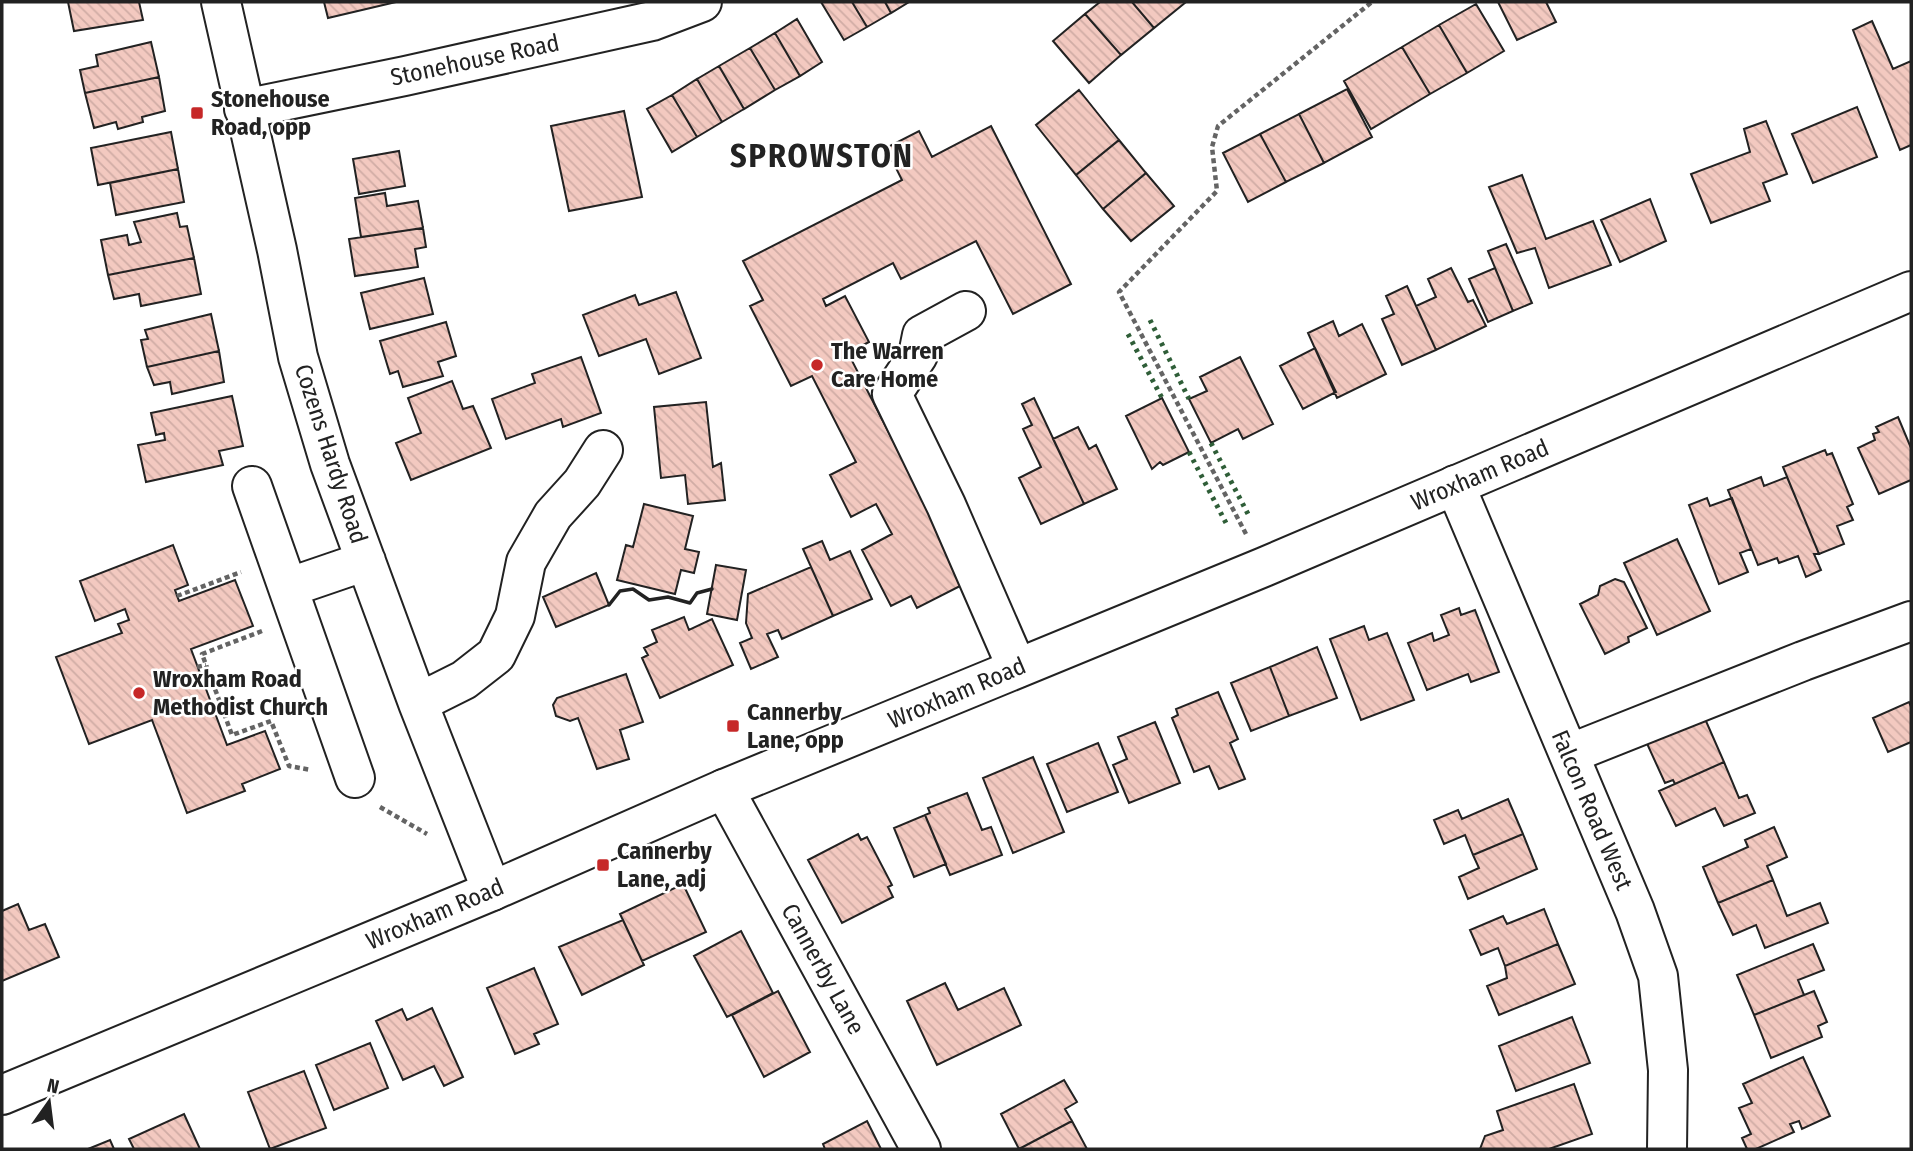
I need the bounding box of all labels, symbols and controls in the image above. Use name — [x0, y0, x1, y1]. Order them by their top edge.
street label: Stonehouse Road — [388, 28, 562, 92]
place label: Stonehouse Road, opp — [211, 85, 330, 141]
marker: Stonehouse Road, opp — [189, 105, 205, 121]
district label: SPROWSTON — [730, 137, 914, 175]
place label: The Warren Care Home — [831, 337, 944, 393]
marker: The Warren Care Home — [809, 357, 825, 373]
street label: Cozens Hardy Road — [289, 361, 373, 547]
street label: Wroxham Road — [1407, 433, 1553, 517]
street label: Wroxham Road — [884, 651, 1030, 735]
place label: Wroxham Road Methodist Church — [153, 665, 328, 721]
marker: Wroxham Road Methodist Church — [131, 685, 147, 701]
place label: Cannerby Lane, opp — [747, 698, 844, 754]
marker: Cannerby Lane, opp — [725, 718, 741, 734]
street label: Falcon Road West — [1546, 726, 1638, 894]
place label: Cannerby Lane, adj — [617, 837, 712, 893]
marker: Cannerby Lane, adj — [595, 857, 611, 873]
street label: Wroxham Road — [362, 872, 508, 956]
street label: Cannerby Lane — [776, 899, 870, 1039]
north arrow — [14, 1067, 84, 1137]
text: N — [45, 1073, 61, 1099]

